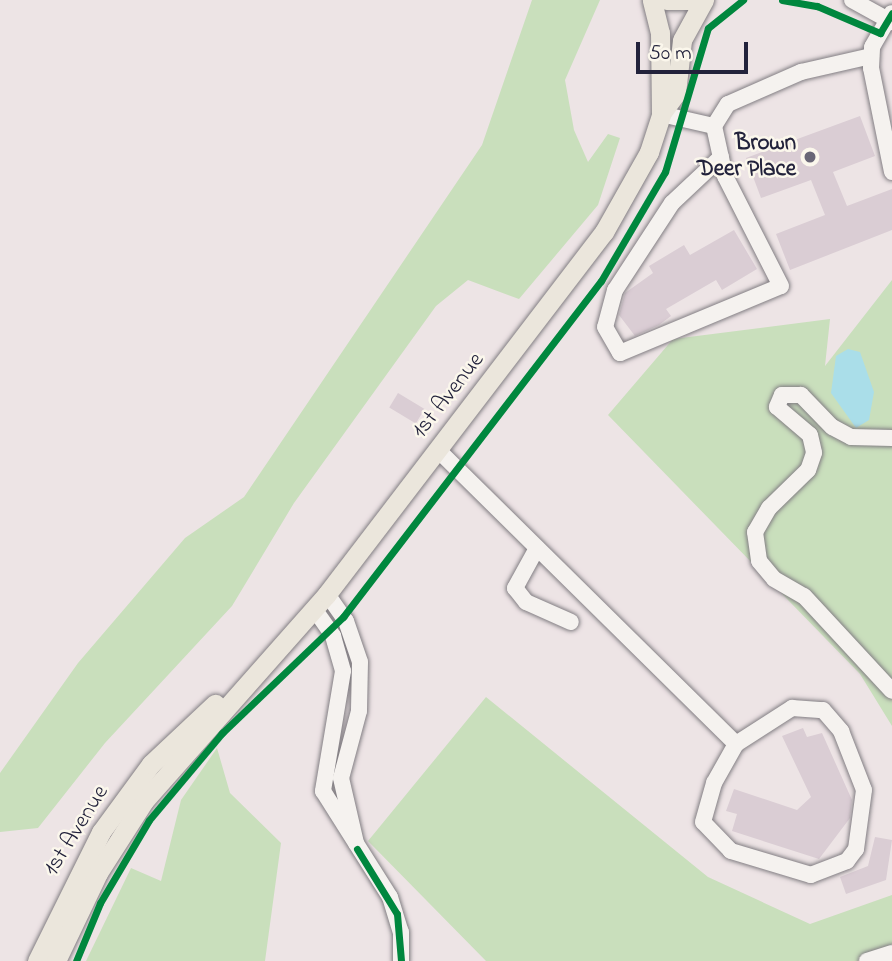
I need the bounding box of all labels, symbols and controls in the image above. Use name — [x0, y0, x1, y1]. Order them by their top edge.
scale bar — [640, 28, 752, 72]
text: 50 m — [649, 39, 692, 69]
place label: Brown Deer Place — [697, 130, 796, 184]
marker: Brown Deer Place — [802, 149, 818, 165]
street label: 1st Avenue — [407, 348, 491, 444]
street label: 1st Avenue — [38, 781, 116, 881]

